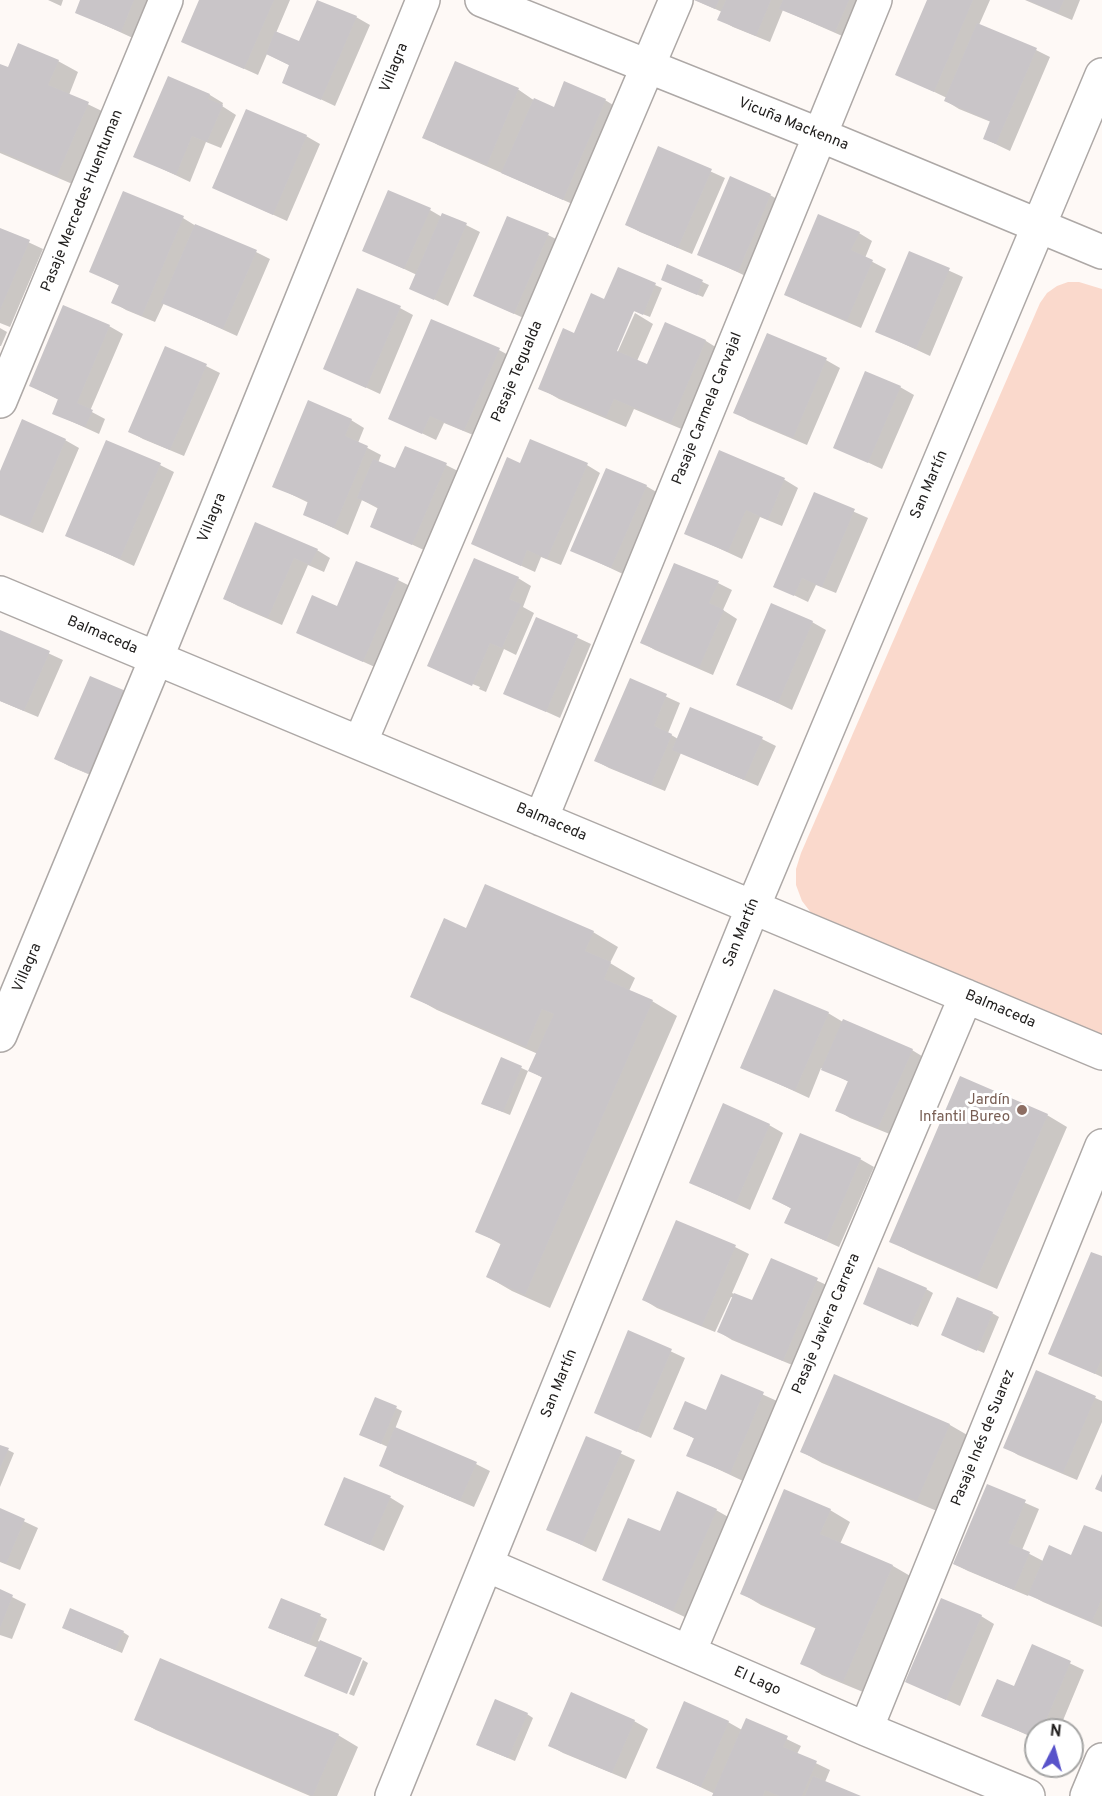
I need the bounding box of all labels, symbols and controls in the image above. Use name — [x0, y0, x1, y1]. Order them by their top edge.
street label: Villagra — [377, 41, 413, 95]
street label: Vicuña Mackenna — [735, 95, 851, 155]
street label: Pasaje Mercedes Huentuman — [38, 107, 128, 295]
street label: Pasaje Tegualda — [489, 319, 547, 425]
street label: Pasaje Carmela Carvajal — [669, 330, 747, 488]
street label: San Martín — [908, 448, 952, 522]
street label: Villagra — [195, 491, 231, 545]
street label: Balmaceda — [64, 613, 140, 659]
street label: Balmaceda — [513, 800, 589, 846]
street label: San Martín — [720, 896, 764, 970]
street label: Villagra — [10, 941, 46, 995]
street label: Balmaceda — [962, 987, 1038, 1033]
place label: Jardín Infantil Bureo — [919, 1092, 1010, 1127]
marker: Jardín Infantil Bureo — [1015, 1103, 1029, 1117]
street label: Pasaje Javiera Carrera — [789, 1251, 865, 1397]
street label: San Martín — [538, 1347, 582, 1421]
street label: Pasaje Inés de Suarez — [948, 1367, 1020, 1509]
street label: El Lago — [731, 1664, 783, 1700]
north arrow — [1024, 1718, 1084, 1778]
text: N — [1049, 1722, 1062, 1743]

